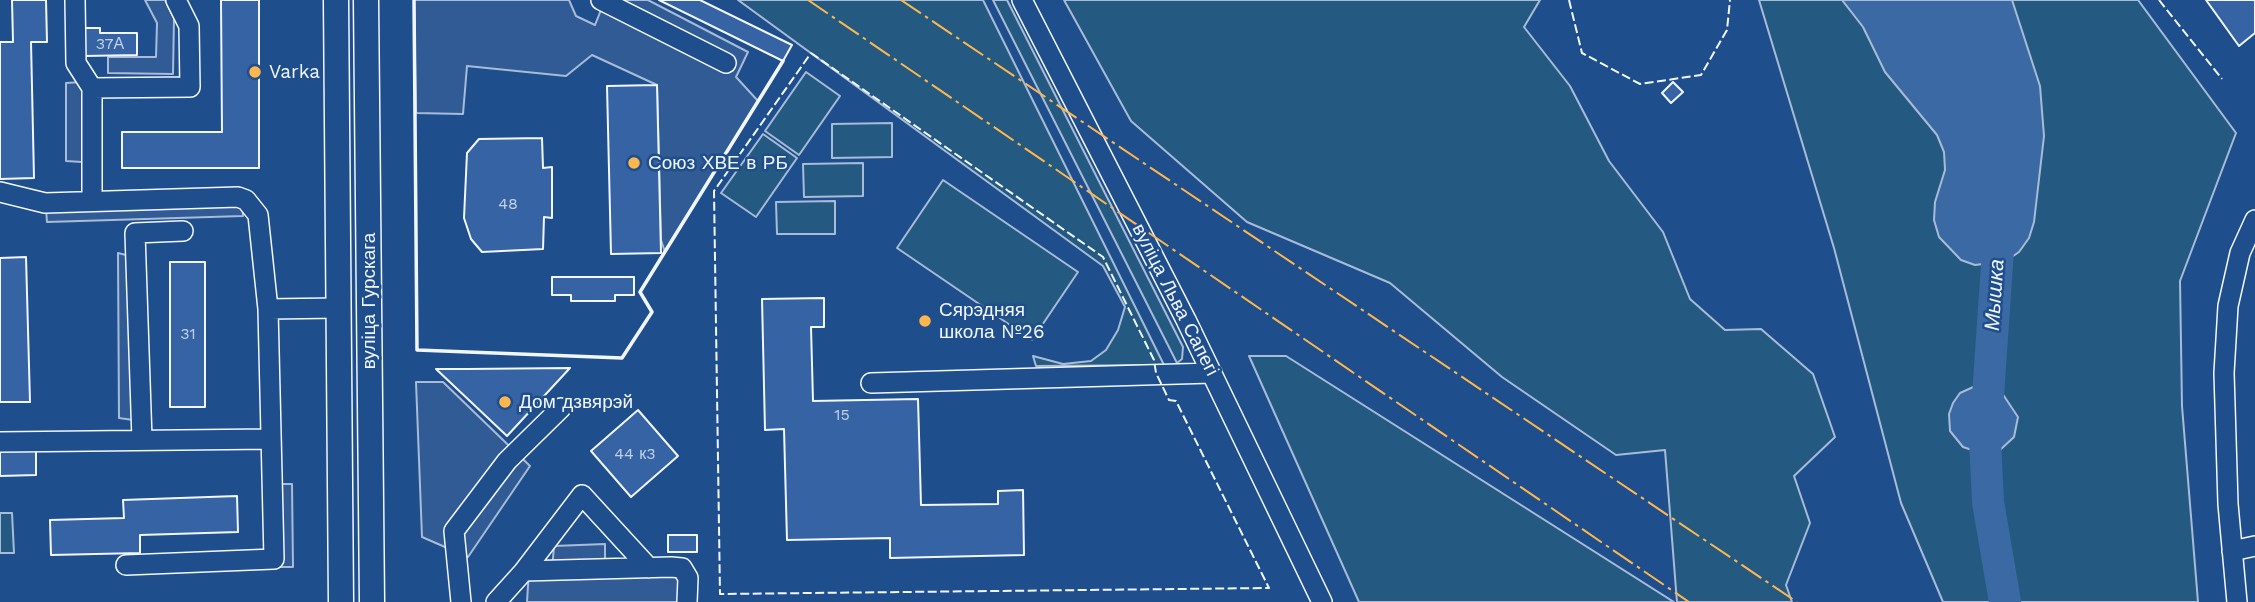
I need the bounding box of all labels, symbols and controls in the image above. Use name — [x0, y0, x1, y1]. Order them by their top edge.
house number: 37А — [96, 34, 124, 54]
place label: Varka — [269, 61, 320, 83]
marker: Varka — [247, 64, 263, 80]
place label: Союз ХВЕ в РБ — [648, 152, 788, 174]
marker: Союз ХВЕ в РБ — [626, 155, 642, 171]
house number: 48 — [498, 194, 518, 214]
street label: вуліца Льва Сапегі — [1127, 220, 1223, 380]
street label: вуліца Гурскага — [358, 233, 380, 369]
water label: Мышка — [1980, 258, 2010, 332]
place label: Сярэдняя школа №26 — [939, 299, 1044, 343]
marker: Сярэдняя школа №26 — [917, 313, 933, 329]
house number: 31 — [180, 324, 196, 344]
place label: Дом дзвярэй — [519, 391, 633, 413]
marker: Дом дзвярэй — [497, 394, 513, 410]
house number: 15 — [834, 405, 850, 425]
house number: 44 к3 — [614, 444, 656, 464]

